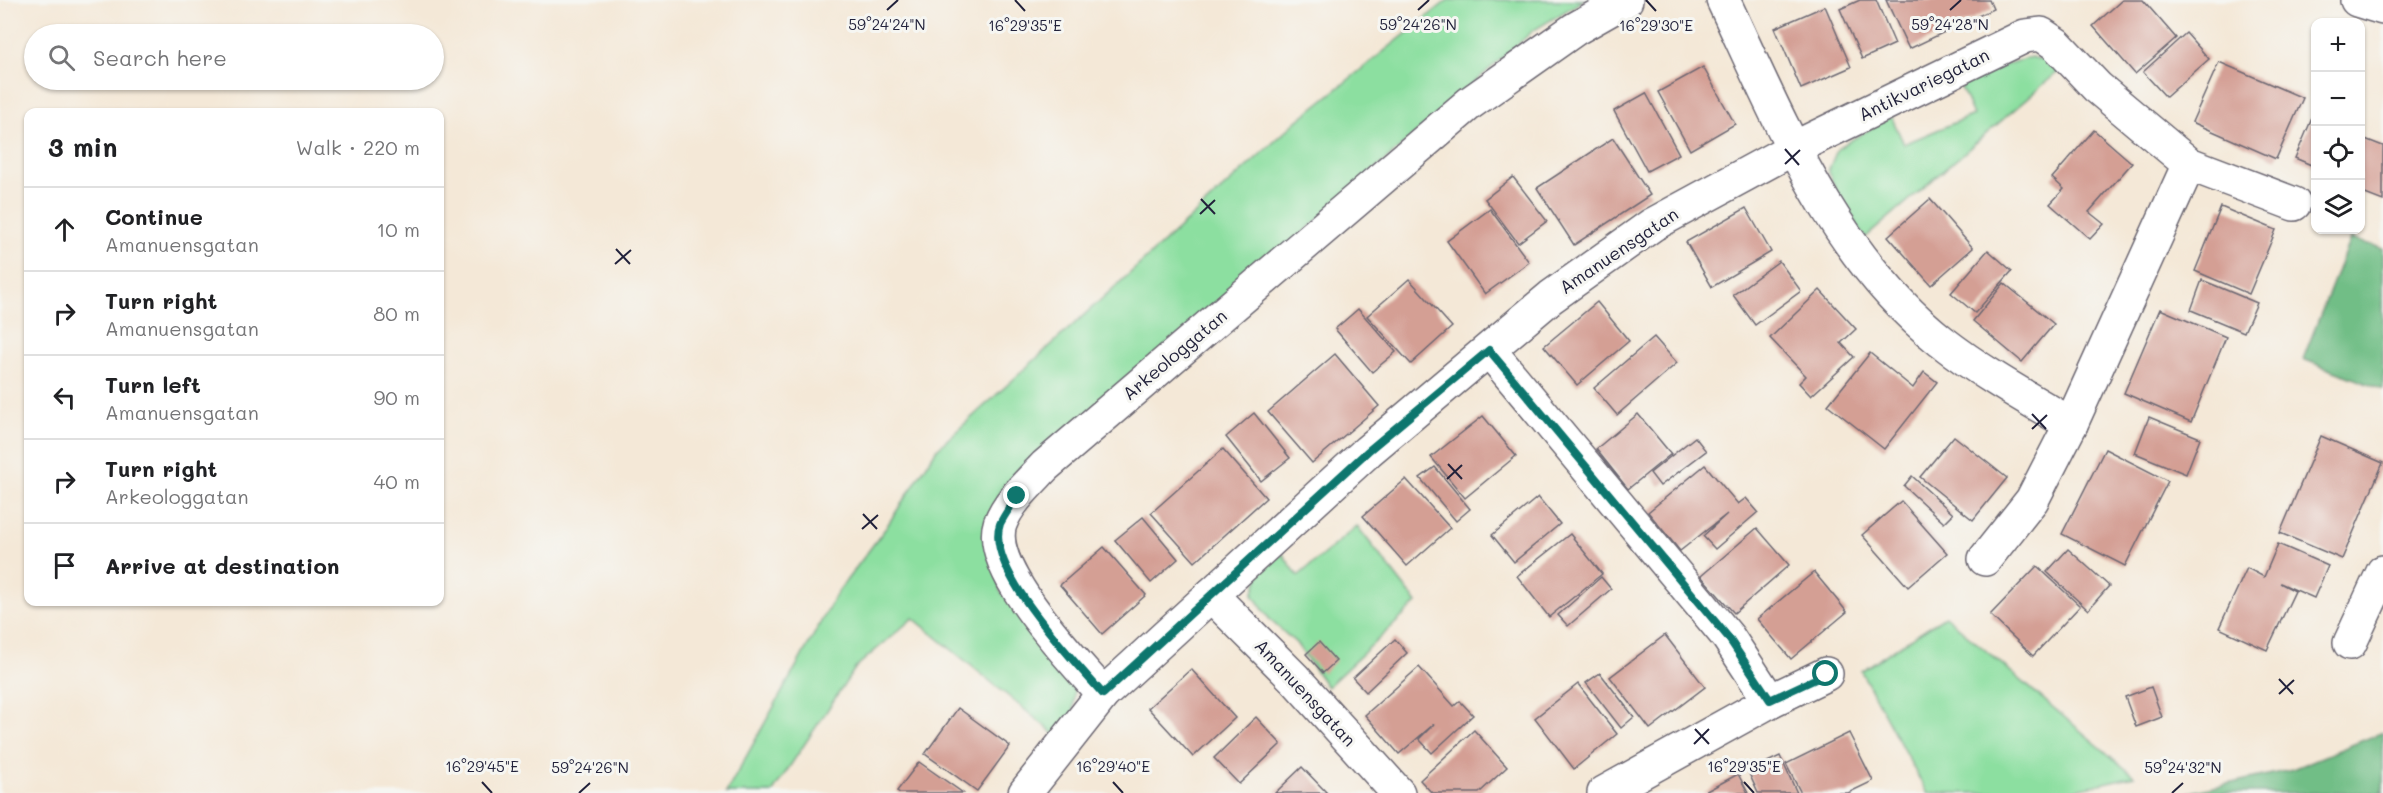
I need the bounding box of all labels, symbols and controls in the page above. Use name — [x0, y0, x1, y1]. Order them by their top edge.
text: 59°24'24"N — [848, 14, 926, 34]
text: 59°24'26"N — [1379, 14, 1457, 34]
text: 59°24'28"N — [1911, 14, 1989, 34]
text: 16°29'35"E — [988, 15, 1062, 35]
text: 16°29'30"E — [1619, 15, 1693, 35]
map controls — [2311, 18, 2365, 234]
button: + — [2311, 18, 2365, 72]
search box — [24, 24, 444, 90]
icon: search — [45, 41, 78, 74]
street label: Antikvariegatan — [1854, 42, 1993, 126]
text: Search here — [93, 43, 227, 72]
button: − — [2311, 72, 2365, 126]
button: locate — [2311, 126, 2365, 180]
text: 3 min — [48, 130, 117, 164]
text: Walk · 220 m — [296, 134, 420, 160]
button: layers — [2311, 180, 2365, 234]
text: Continue — [105, 202, 203, 231]
street label: Amanuensgatan — [1554, 202, 1683, 299]
icon: ahead — [48, 213, 81, 246]
text: 10 m — [376, 216, 420, 242]
text: Amanuensgatan — [105, 231, 259, 257]
text: Turn right — [105, 286, 217, 315]
icon: right — [48, 297, 81, 330]
text: 80 m — [373, 300, 420, 326]
street label: Arkeologgatan — [1117, 303, 1232, 405]
text: Amanuensgatan — [105, 315, 259, 341]
text: Turn left — [105, 370, 201, 399]
icon: left — [48, 381, 81, 414]
text: 90 m — [374, 384, 420, 410]
text: Amanuensgatan — [105, 399, 259, 425]
text: Turn right — [105, 454, 217, 483]
icon: right — [48, 465, 81, 498]
text: 40 m — [374, 468, 420, 494]
route end — [1003, 482, 1029, 508]
text: Arkeologgatan — [105, 483, 249, 509]
icon: arrive — [48, 549, 81, 582]
text: Arrive at destination — [105, 551, 340, 580]
street label: Amanuensgatan — [1250, 633, 1362, 751]
route start — [1812, 660, 1838, 686]
text: 16°29'45"E — [445, 756, 519, 776]
text: 16°29'40"E — [1076, 756, 1150, 776]
text: 16°29'35"E — [1707, 756, 1781, 776]
text: 59°24'26"N — [551, 757, 629, 777]
text: 59°24'32"N — [2144, 757, 2222, 777]

